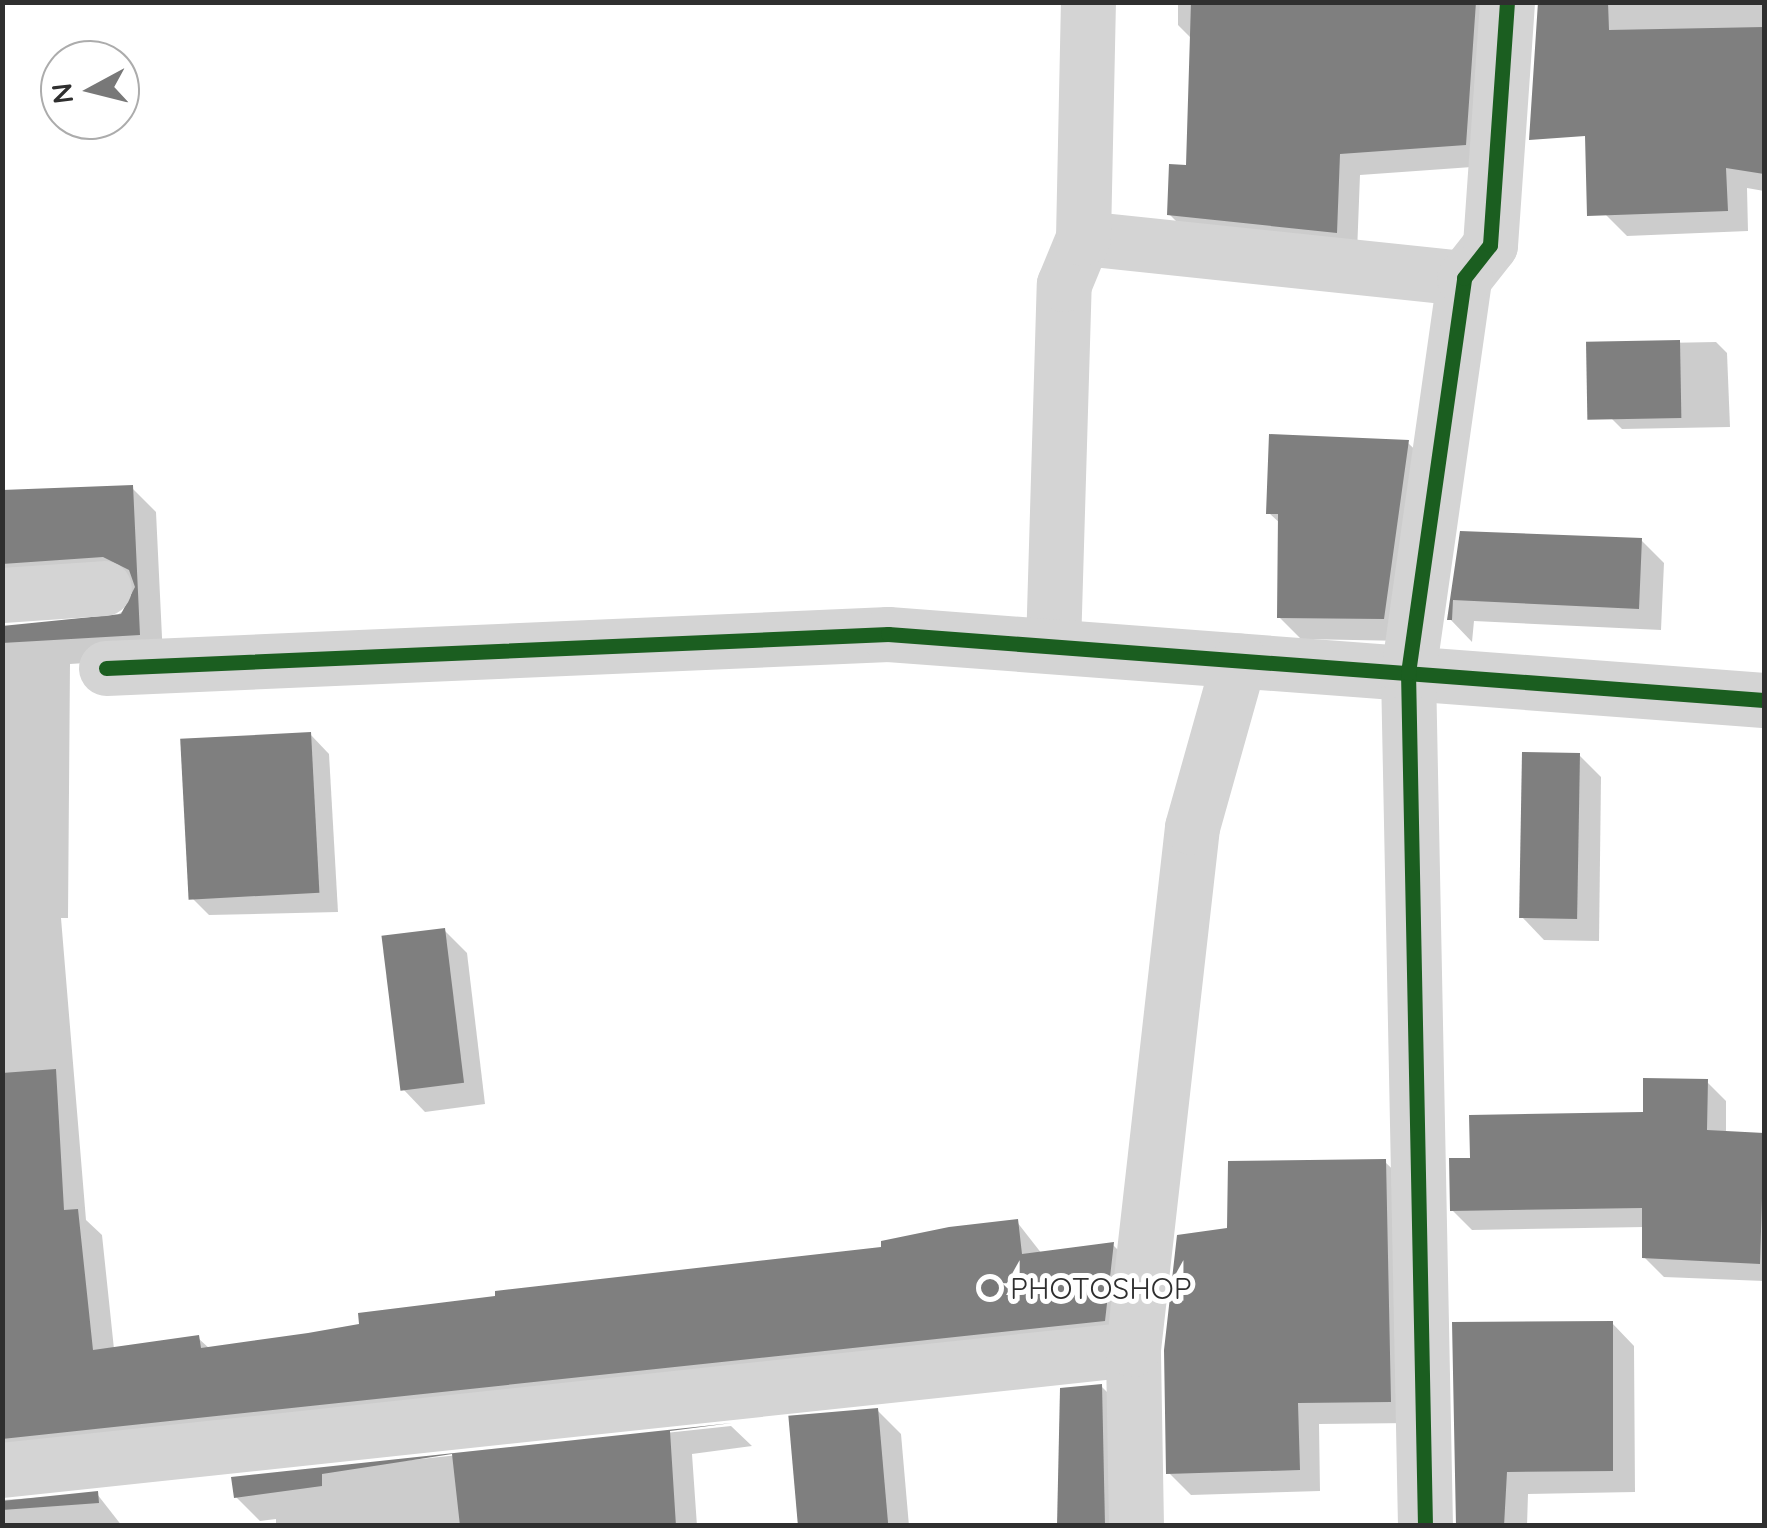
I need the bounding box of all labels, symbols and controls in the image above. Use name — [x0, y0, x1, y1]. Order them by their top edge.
north arrow — [40, 40, 140, 140]
text: N — [43, 81, 80, 106]
place label: PHOTOSHOP — [1010, 1270, 1192, 1306]
marker: PHOTOSHOP — [979, 1277, 1001, 1299]

